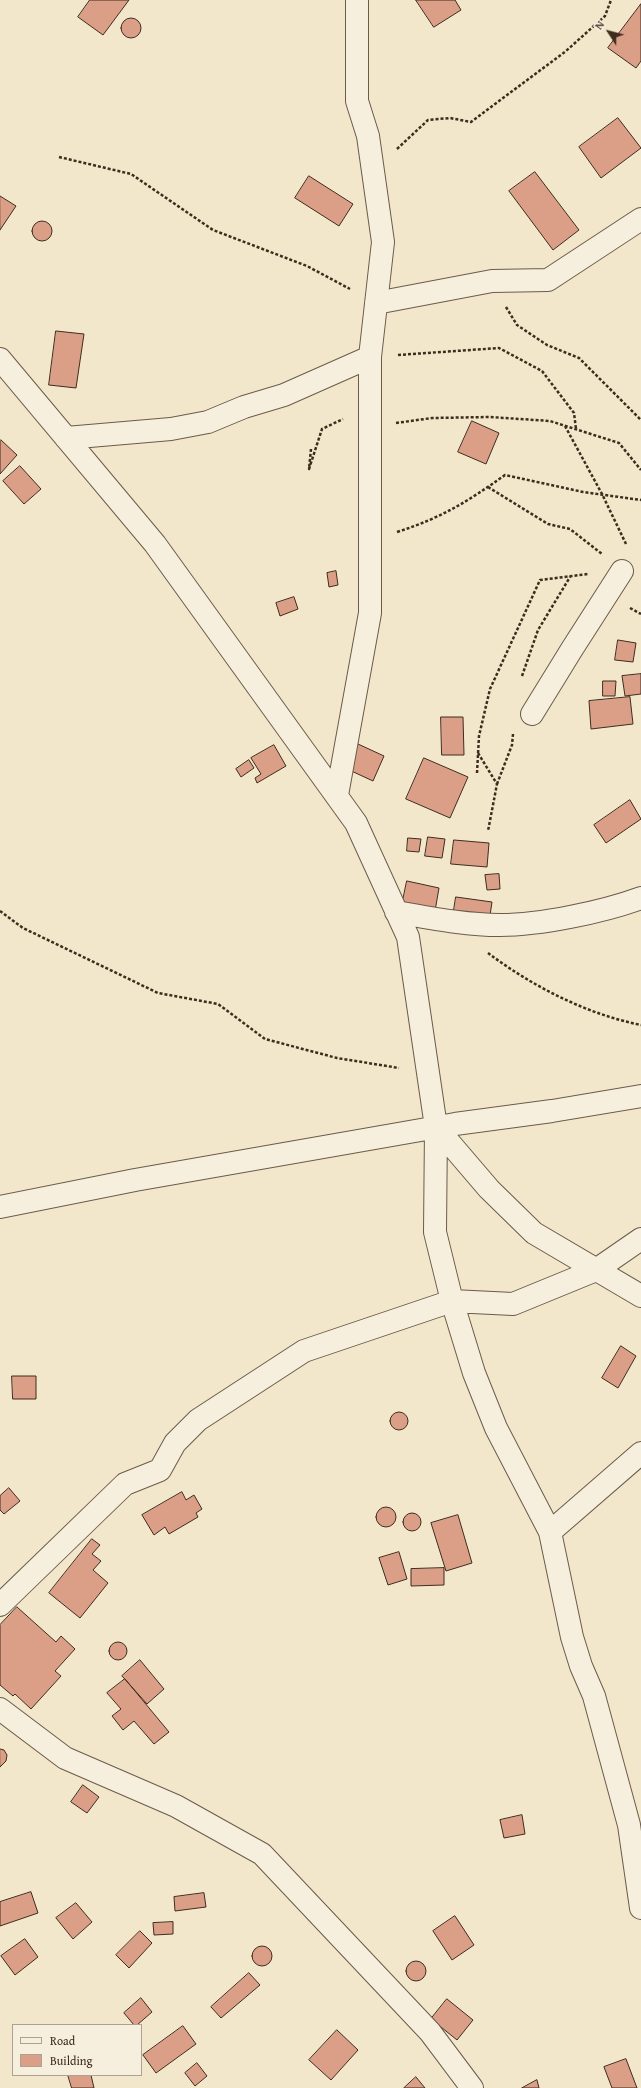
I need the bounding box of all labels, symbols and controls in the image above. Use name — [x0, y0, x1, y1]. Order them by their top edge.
north arrow — [589, 12, 629, 52]
text: N — [591, 17, 608, 33]
legend — [12, 2024, 142, 2076]
text: Road — [50, 2032, 75, 2049]
text: Building — [50, 2052, 93, 2069]

